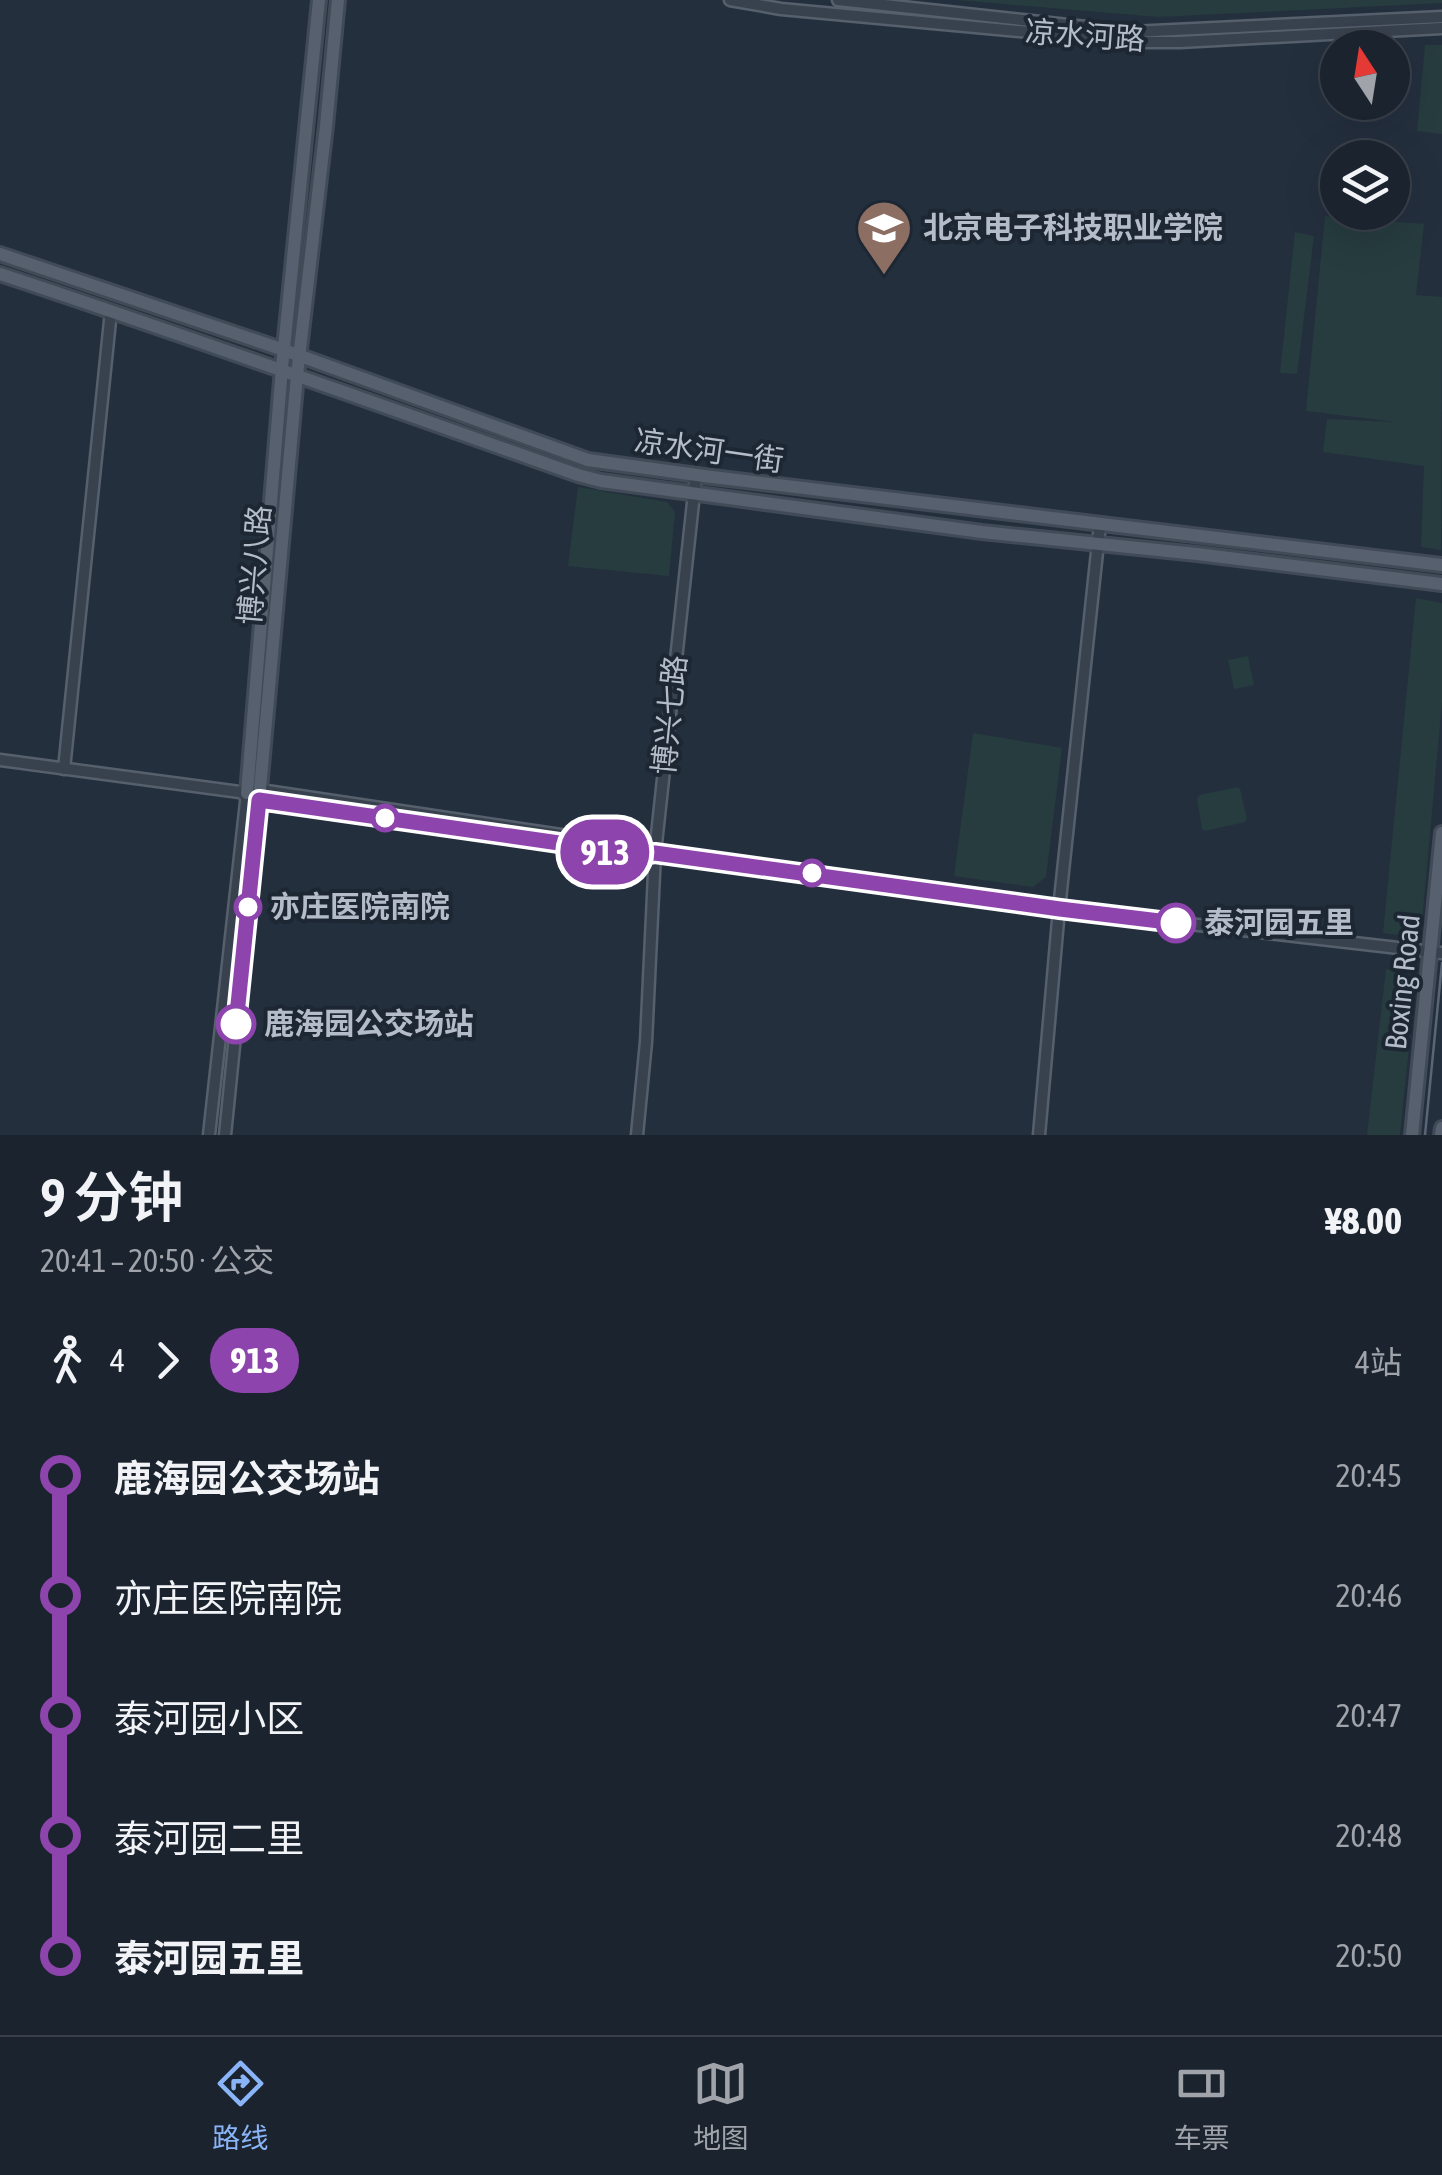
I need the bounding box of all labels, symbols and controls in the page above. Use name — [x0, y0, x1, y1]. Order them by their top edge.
street label: 凉水河路 — [1024, 14, 1146, 56]
north arrow — [1320, 30, 1410, 120]
map controls — [1320, 30, 1410, 230]
button: layers — [1320, 140, 1410, 230]
school or university icon: 北京电子科技职业学院 — [854, 198, 914, 277]
place label: 北京电子科技职业学院 — [923, 210, 1223, 244]
street label: 凉水河一街 — [633, 423, 786, 477]
street label: 博兴八路 — [232, 504, 276, 626]
street label: 博兴七路 — [646, 653, 692, 776]
unlabelled marker — [372, 805, 398, 831]
line badge: 913 — [548, 820, 662, 884]
text: 913 — [580, 832, 630, 872]
unlabelled marker — [799, 860, 825, 886]
place label: 亦庄医院南院 — [270, 889, 450, 923]
marker: 亦庄医院南院 — [235, 894, 261, 920]
marker: 泰河园五里 — [1157, 904, 1195, 942]
place label: 泰河园五里 — [1204, 905, 1354, 939]
street label: Boxing Road — [1378, 913, 1426, 1051]
marker: 鹿海园公交场站 — [217, 1005, 255, 1043]
place label: 鹿海园公交场站 — [264, 1006, 474, 1040]
text: 9 分钟 — [40, 1166, 183, 1229]
text: ¥8.00 — [1325, 1199, 1402, 1242]
text: 20:41 – 20:50 · 公交 — [40, 1242, 274, 1279]
icon: walk — [40, 1333, 95, 1388]
icon: forward — [140, 1333, 195, 1388]
text: 913 — [230, 1340, 279, 1380]
text: 4 — [110, 1342, 125, 1379]
text: 4站 — [1355, 1344, 1402, 1381]
text: 鹿海园公交场站 — [114, 1457, 380, 1500]
text: 20:45 — [1336, 1457, 1402, 1494]
text: 亦庄医院南院 — [114, 1577, 342, 1620]
text: 20:46 — [1336, 1577, 1402, 1614]
text: 泰河园小区 — [114, 1697, 304, 1740]
text: 20:47 — [1336, 1697, 1402, 1734]
text: 泰河园二里 — [114, 1817, 304, 1860]
text: 20:48 — [1336, 1817, 1402, 1854]
text: 泰河园五里 — [114, 1937, 304, 1980]
text: 20:50 — [1336, 1937, 1402, 1974]
tab: 路线 — [212, 2056, 268, 2156]
tab: 地图 — [693, 2056, 749, 2156]
tab: 车票 — [1174, 2056, 1230, 2156]

